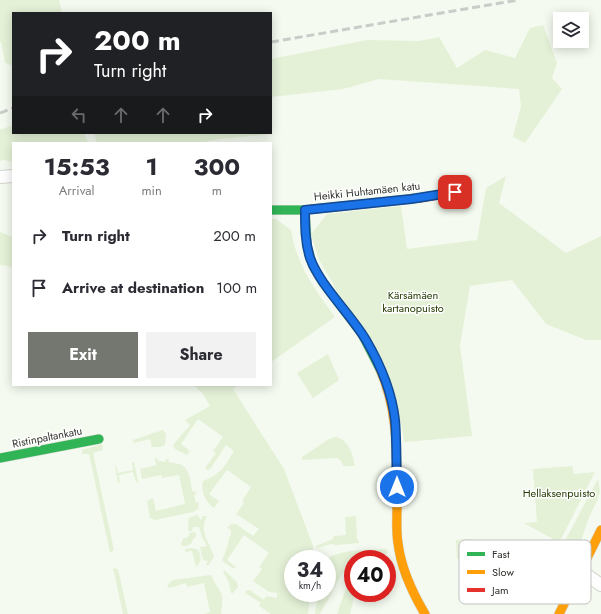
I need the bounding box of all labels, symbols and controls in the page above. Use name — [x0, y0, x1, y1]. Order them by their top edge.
map controls — [553, 12, 589, 48]
button: layers — [553, 12, 589, 48]
text: 200 m — [94, 20, 181, 61]
icon: right — [28, 28, 80, 80]
text: Turn right — [94, 58, 166, 84]
icon: left — [68, 104, 90, 126]
icon: ahead — [110, 104, 132, 126]
icon: ahead — [152, 104, 174, 126]
icon: right — [194, 104, 216, 126]
text: 15:53 — [44, 149, 110, 184]
text: 1 — [145, 149, 158, 184]
text: 300 — [194, 149, 240, 184]
pin — [438, 175, 472, 209]
street label: Heikki Huhtamäen katu — [313, 177, 421, 205]
text: Arrival — [59, 181, 95, 200]
text: min — [141, 181, 162, 200]
text: m — [212, 181, 222, 200]
icon: arrive — [444, 181, 466, 203]
icon: right — [28, 225, 50, 247]
text: Turn right — [62, 225, 130, 247]
text: 200 m — [213, 225, 256, 247]
icon: arrive — [28, 277, 50, 299]
text: Arrive at destination — [62, 277, 204, 299]
text: 100 m — [216, 277, 257, 299]
park label: Kärsämäen kartanopuisto — [382, 287, 444, 316]
button: Exit — [28, 332, 138, 378]
button: Share — [146, 332, 256, 378]
street label: Ristinpaltankatu — [11, 422, 83, 452]
position arrow — [376, 466, 418, 508]
park label: Hellaksenpuisto — [523, 485, 595, 501]
legend — [459, 540, 591, 604]
text: Fast — [492, 546, 510, 562]
speed limit sign: 40 — [344, 550, 396, 602]
text: 34 — [297, 556, 323, 585]
text: Slow — [492, 564, 514, 580]
text: km/h — [299, 578, 321, 593]
text: Jam — [490, 582, 509, 598]

